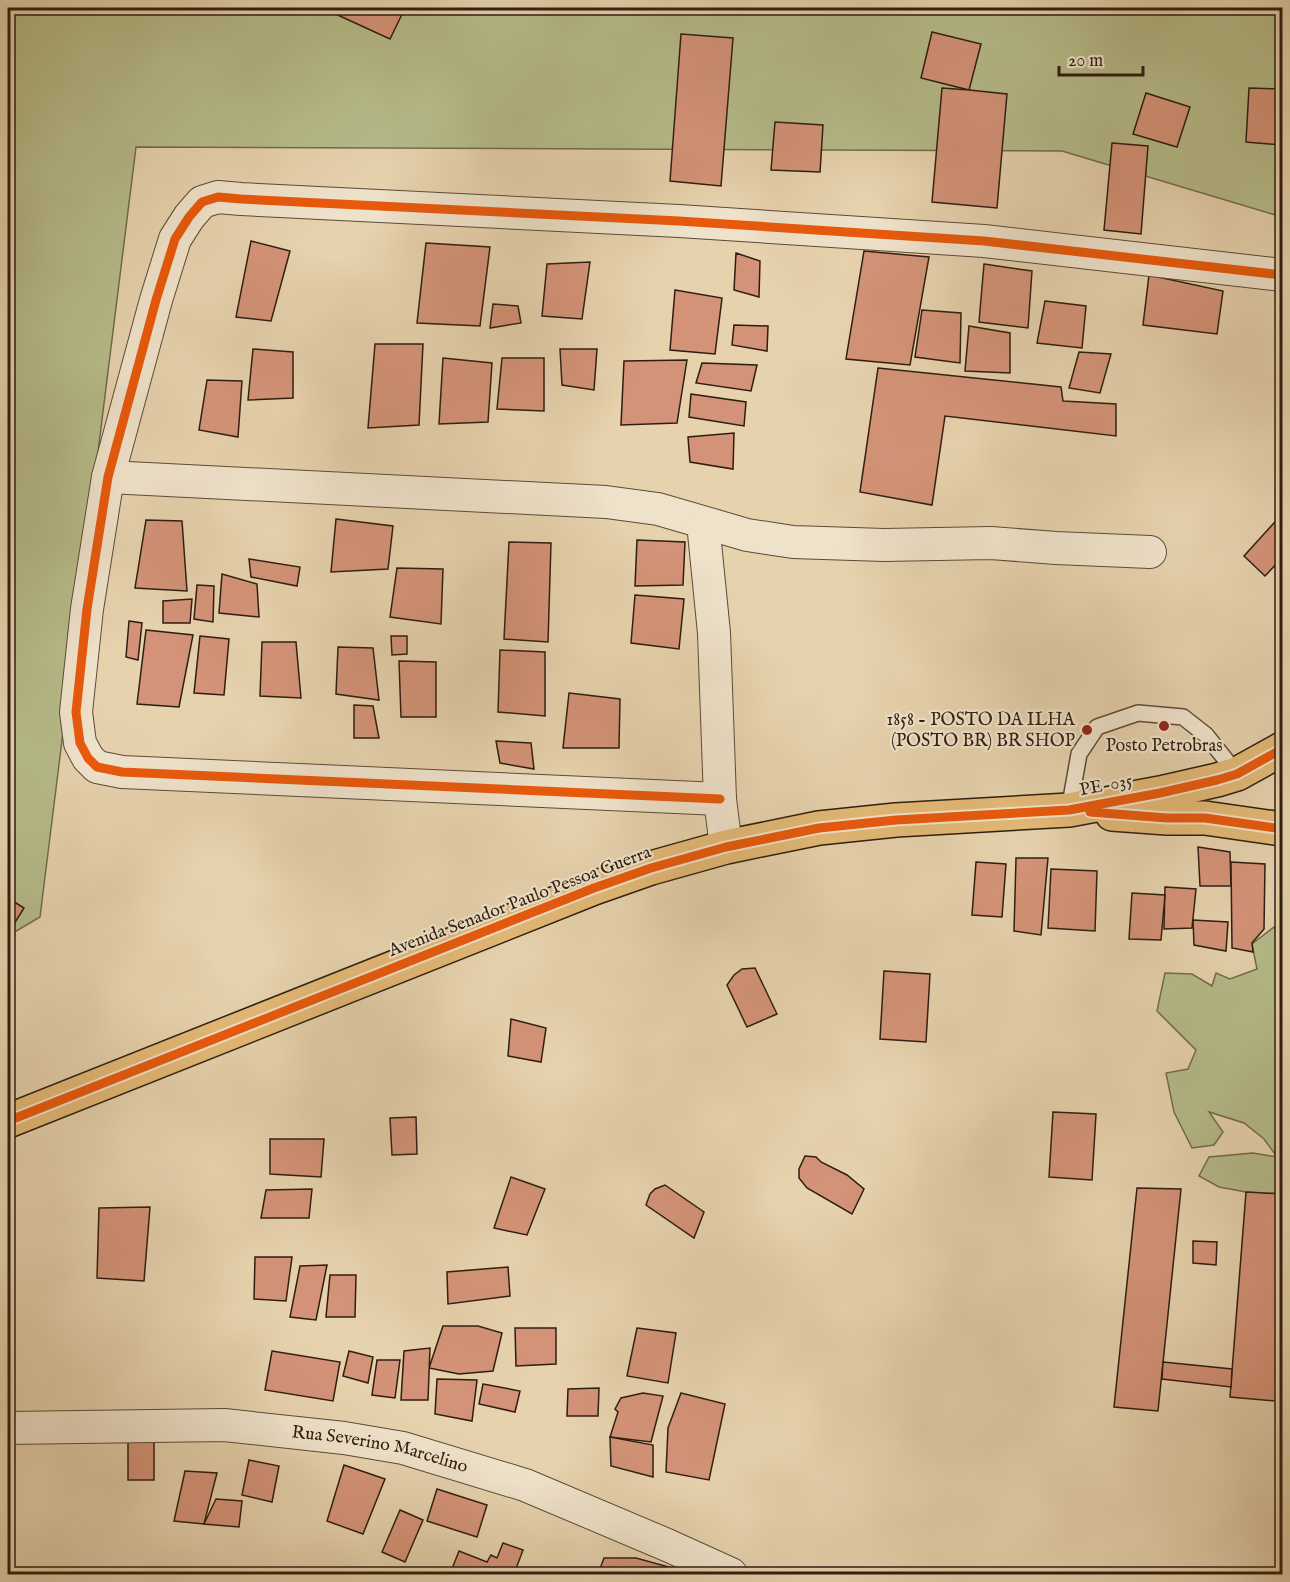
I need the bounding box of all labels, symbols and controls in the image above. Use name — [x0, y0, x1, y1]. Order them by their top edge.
scale bar — [1059, 39, 1143, 77]
text: 20 m — [1068, 50, 1103, 73]
place label: 1858 - POSTO DA ILHA (POSTO BR) BR SHOP — [887, 709, 1076, 753]
marker: Posto Petrobras — [1157, 719, 1171, 733]
marker: 1858 - POSTO DA ILHA (POSTO BR) BR SHOP — [1080, 723, 1094, 737]
place label: Posto Petrobras — [1105, 735, 1223, 758]
street label: PE-035 — [1078, 770, 1135, 802]
street label: Avenida Senador Paulo Pessoa Guerra — [384, 841, 655, 963]
street label: Rua Severino Marcelino — [291, 1421, 471, 1479]

